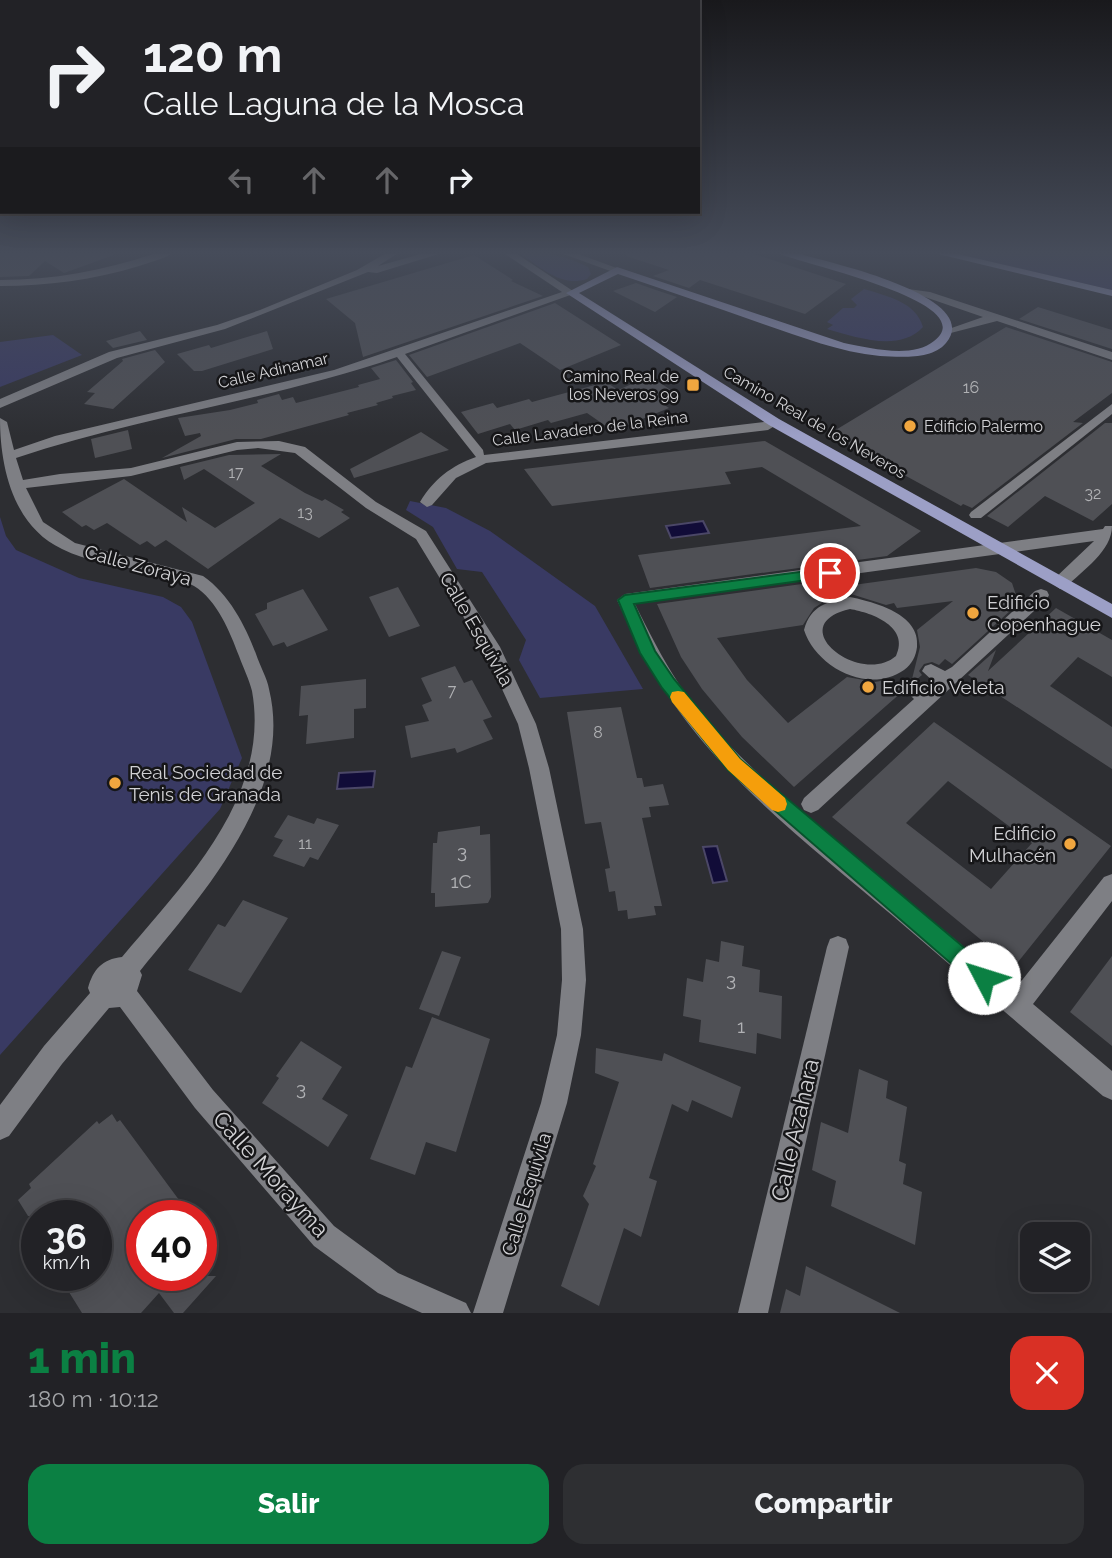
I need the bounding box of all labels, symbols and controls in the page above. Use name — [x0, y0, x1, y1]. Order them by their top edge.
text: 120 m — [143, 26, 282, 83]
icon: right — [28, 28, 119, 119]
text: Calle Laguna de la Mosca — [143, 85, 524, 122]
icon: left — [222, 161, 260, 199]
icon: ahead — [295, 161, 333, 199]
icon: ahead — [368, 161, 406, 199]
icon: right — [441, 161, 479, 199]
street label: Calle Adinamar — [216, 348, 330, 392]
street label: Camino Real de los Neveros — [720, 362, 910, 483]
place label: Camino Real de los Neveros 99 — [563, 367, 679, 404]
marker: Camino Real de los Neveros 99 — [685, 377, 701, 393]
house number: 16 — [963, 378, 979, 397]
street label: Calle Lavadero de la Reina — [491, 407, 689, 450]
place label: Edificio Palermo — [924, 417, 1043, 436]
marker: Edificio Palermo — [902, 418, 918, 434]
house number: 17 — [228, 463, 244, 482]
house number: 32 — [1085, 484, 1101, 503]
house number: 13 — [297, 503, 313, 522]
street label: Calle Zoraya — [82, 540, 194, 590]
pin — [800, 543, 860, 603]
icon: arrive — [811, 554, 849, 592]
street label: Calle Esquivila — [436, 568, 518, 690]
place label: Edificio Copenhague — [987, 591, 1101, 635]
marker: Edificio Copenhague — [965, 605, 981, 621]
place label: Edificio Veleta — [882, 676, 1005, 698]
marker: Edificio Veleta — [860, 679, 876, 695]
house number: 7 — [448, 681, 457, 700]
house number: 8 — [593, 723, 603, 742]
place label: Real Sociedad de Tenis de Granada — [129, 761, 282, 805]
marker: Real Sociedad de Tenis de Granada — [107, 775, 123, 791]
place label: Edificio Mulhacén — [969, 822, 1056, 866]
house number: 11 — [298, 834, 312, 853]
marker: Edificio Mulhacén — [1062, 836, 1078, 852]
house number: 3 — [457, 840, 467, 862]
house number: 1C — [450, 870, 472, 892]
position arrow — [947, 941, 1021, 1015]
house number: 3 — [726, 968, 736, 990]
house number: 1 — [737, 1015, 745, 1037]
street label: Calle Azahara — [765, 1056, 824, 1204]
house number: 3 — [296, 1077, 306, 1099]
street label: Calle Morayma — [208, 1105, 335, 1242]
street label: Calle Esquivila — [497, 1130, 555, 1258]
speed limit sign: 40 — [126, 1200, 217, 1291]
text: 36 — [46, 1216, 87, 1257]
map controls — [1020, 1222, 1090, 1292]
button: layers — [1020, 1222, 1090, 1292]
text: km/h — [43, 1252, 90, 1273]
text: 1 min — [28, 1334, 136, 1383]
button: close — [1010, 1336, 1084, 1410]
text: 180 m · 10:12 — [28, 1385, 159, 1412]
button: Salir — [28, 1464, 549, 1544]
button: Compartir — [563, 1464, 1084, 1544]

